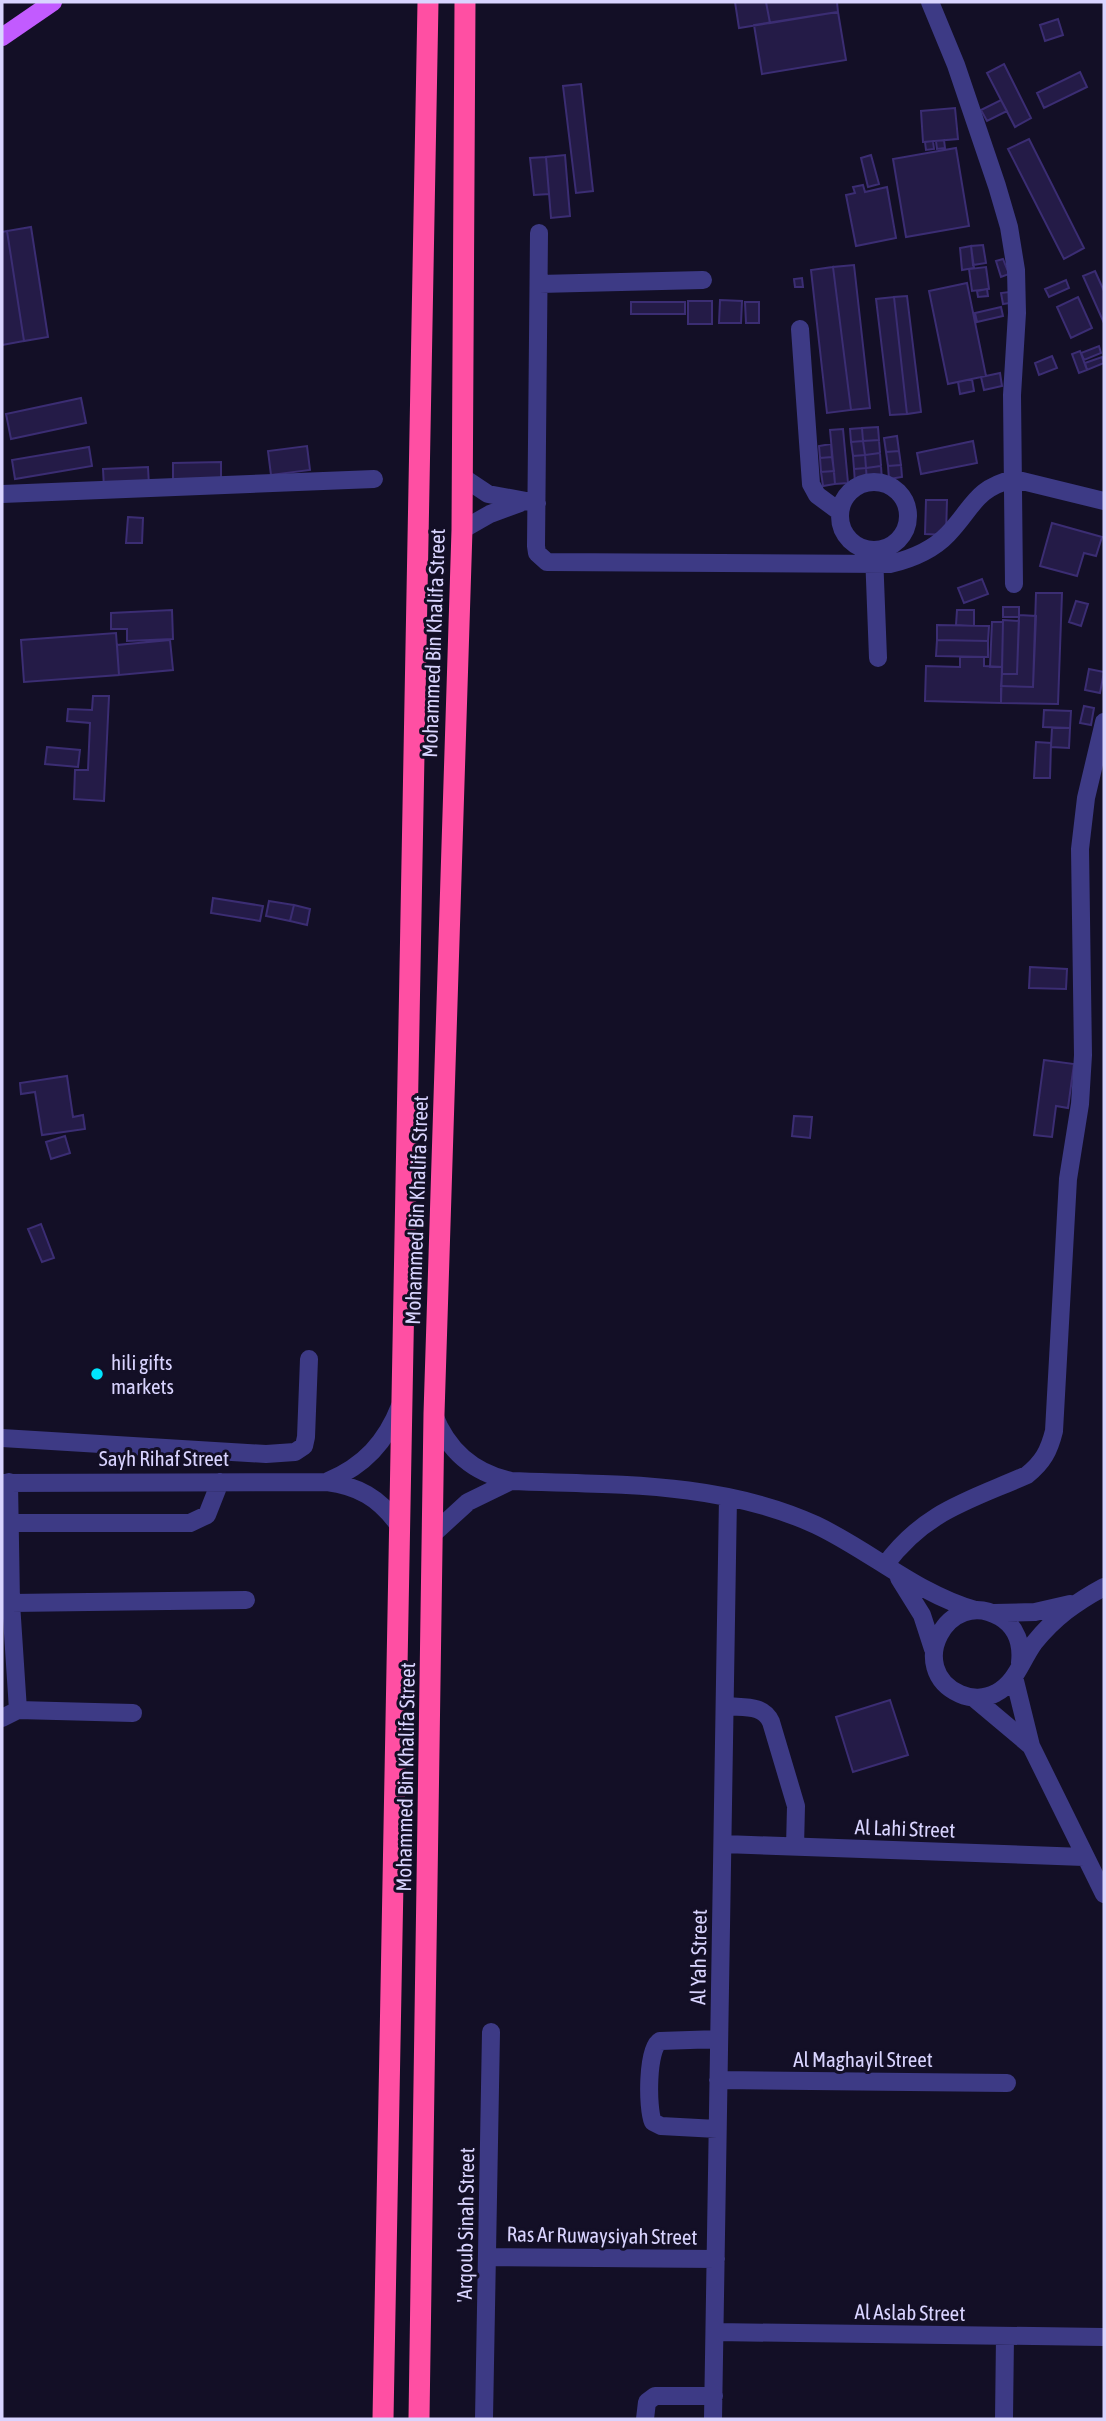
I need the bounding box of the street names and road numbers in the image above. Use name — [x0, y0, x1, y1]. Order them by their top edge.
street label: Mohammed Bin Khalifa Street — [417, 528, 449, 758]
street label: Mohammed Bin Khalifa Street — [400, 1095, 432, 1325]
street label: Sayh Rihaf Street — [99, 1446, 229, 1470]
street label: Mohammed Bin Khalifa Street — [391, 1662, 419, 1892]
street label: Al Lahi Street — [854, 1814, 956, 1842]
street label: Al Yah Street — [685, 1909, 711, 2005]
street label: Al Maghayil Street — [793, 2047, 933, 2071]
street label: 'Arqoub Sinah Street — [452, 2147, 478, 2303]
street label: Ras Ar Ruwaysiyah Street — [506, 2221, 698, 2249]
street label: Al Aslab Street — [854, 2299, 966, 2325]

